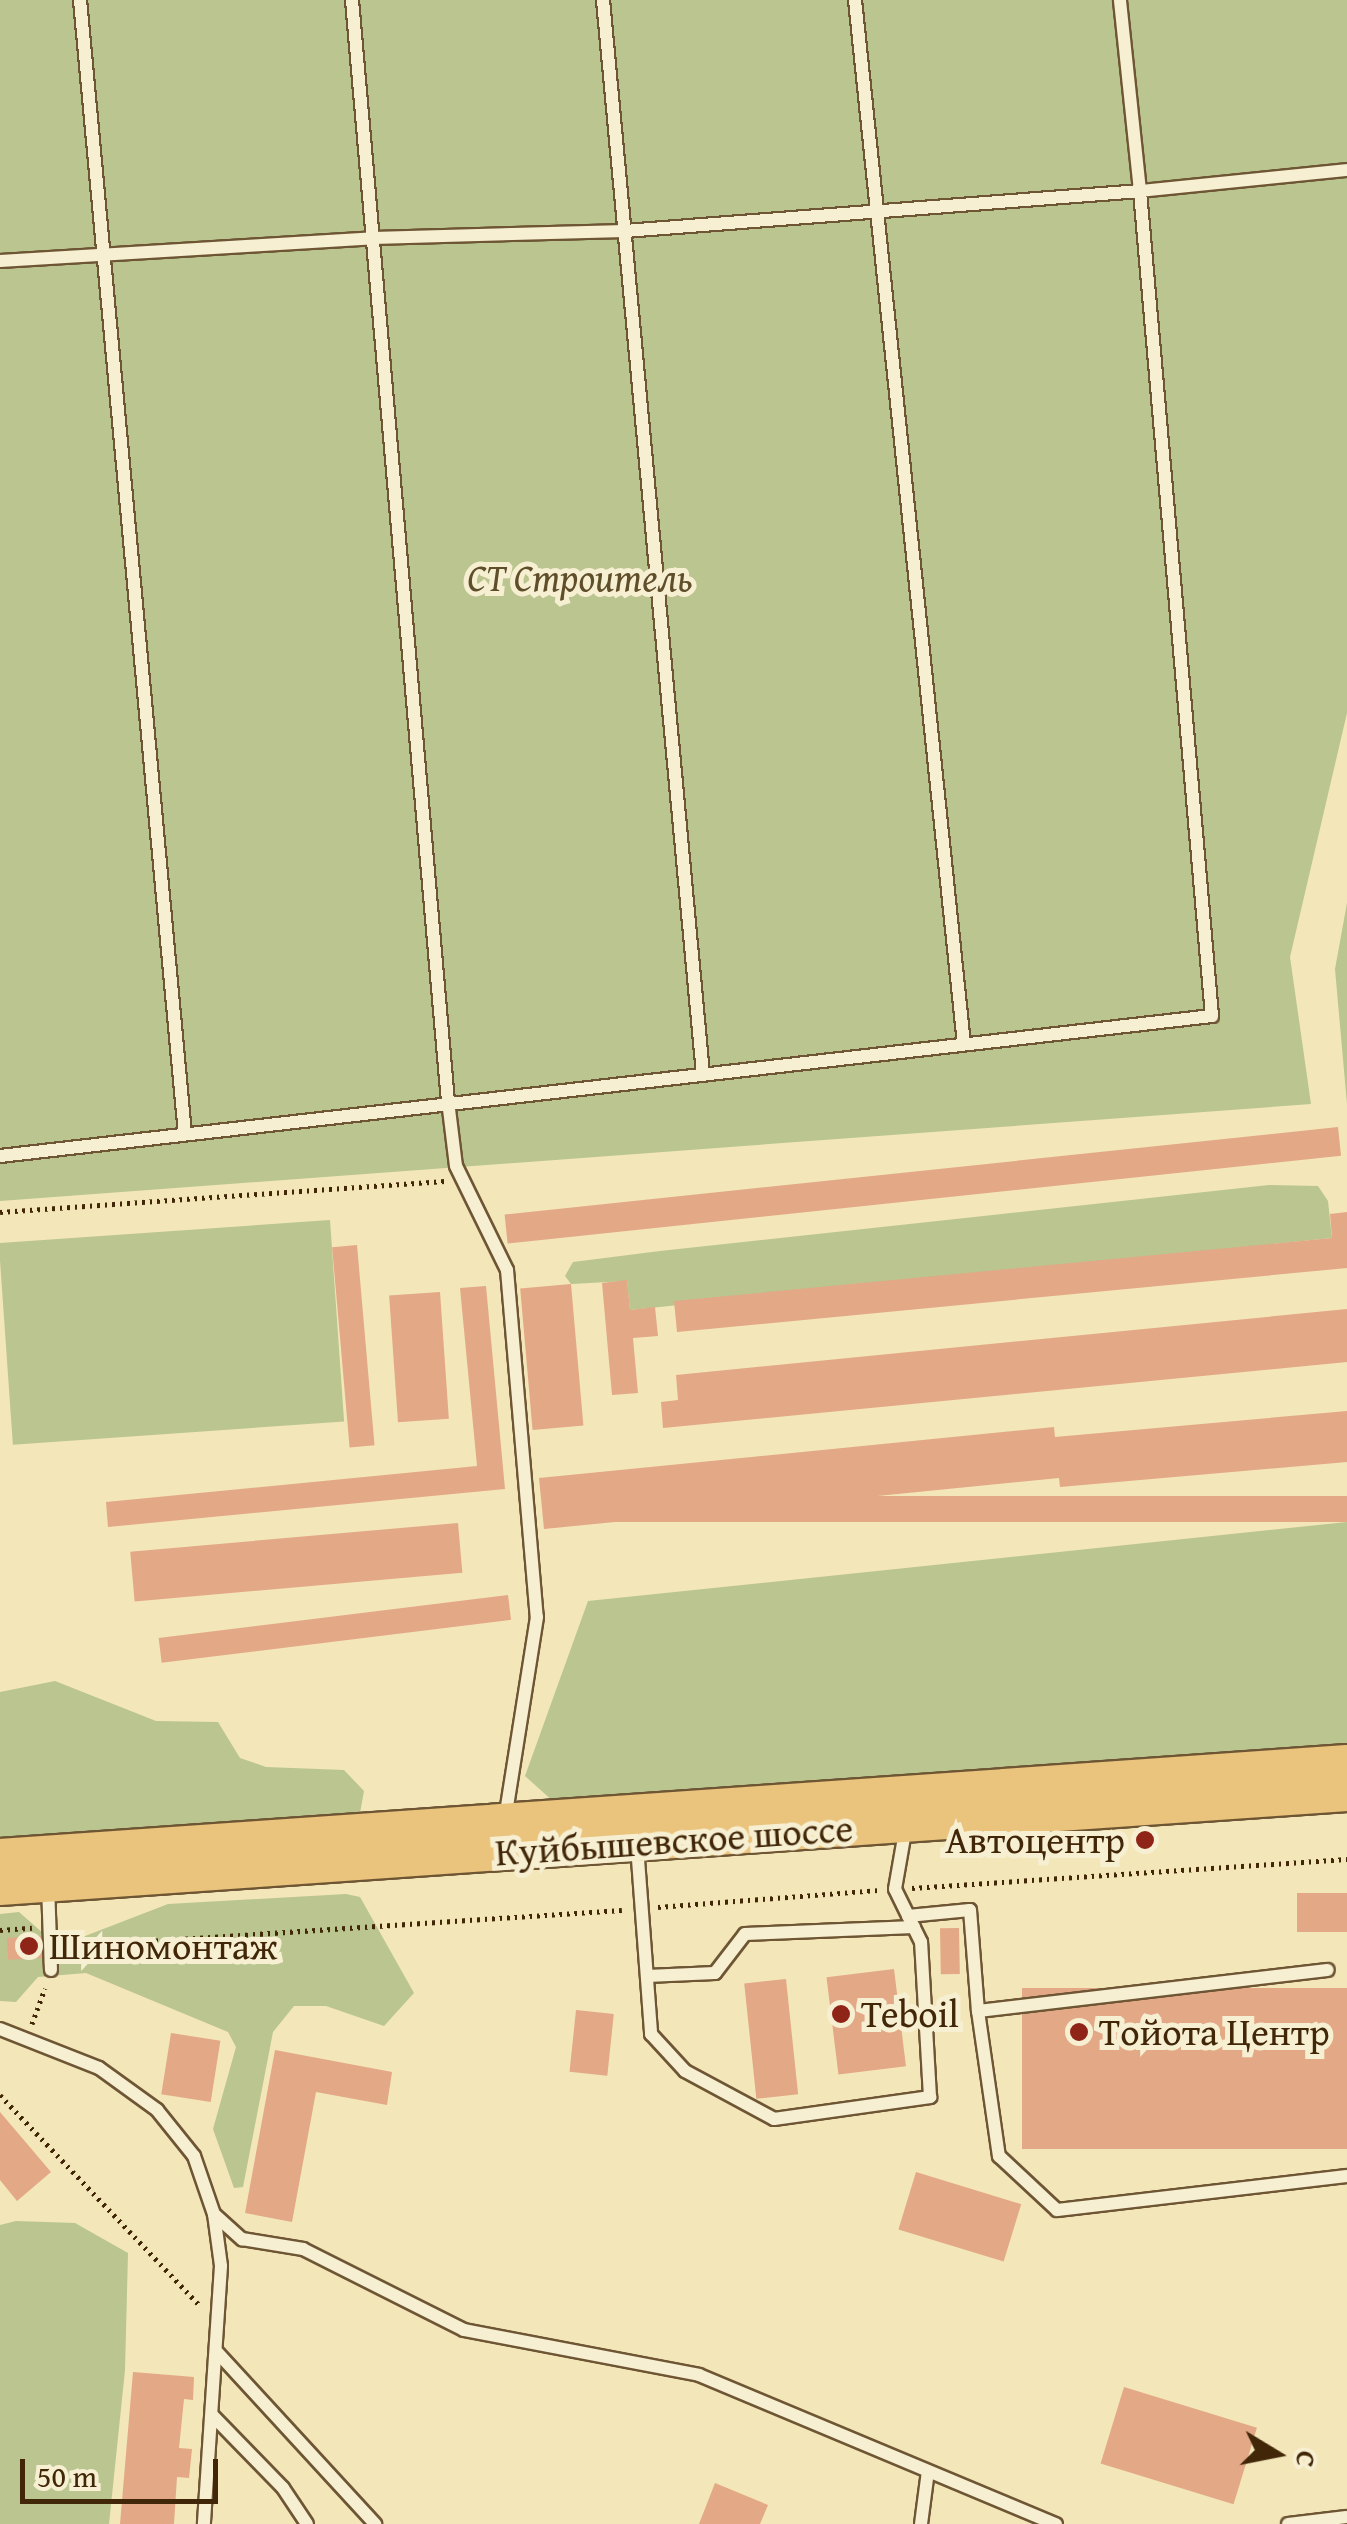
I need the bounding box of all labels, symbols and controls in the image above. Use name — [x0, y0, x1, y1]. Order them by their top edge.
park label: СТ Строитель — [467, 555, 693, 601]
street label: Куйбышевское шоссе — [494, 1805, 854, 1875]
place label: Автоцентр — [945, 1817, 1125, 1863]
marker: Автоцентр — [1134, 1829, 1156, 1851]
place label: Шиномонтаж — [49, 1923, 278, 1969]
marker: Шиномонтаж — [18, 1935, 40, 1957]
place label: Teboil — [861, 1991, 959, 2037]
marker: Teboil — [830, 2003, 852, 2025]
place label: Тойота Центр — [1099, 2009, 1330, 2055]
marker: Тойота Центр — [1068, 2021, 1090, 2043]
north arrow — [1227, 2404, 1327, 2504]
scale bar — [25, 2439, 222, 2501]
text: С — [1285, 2448, 1329, 2471]
text: 50 m — [37, 2454, 97, 2498]

